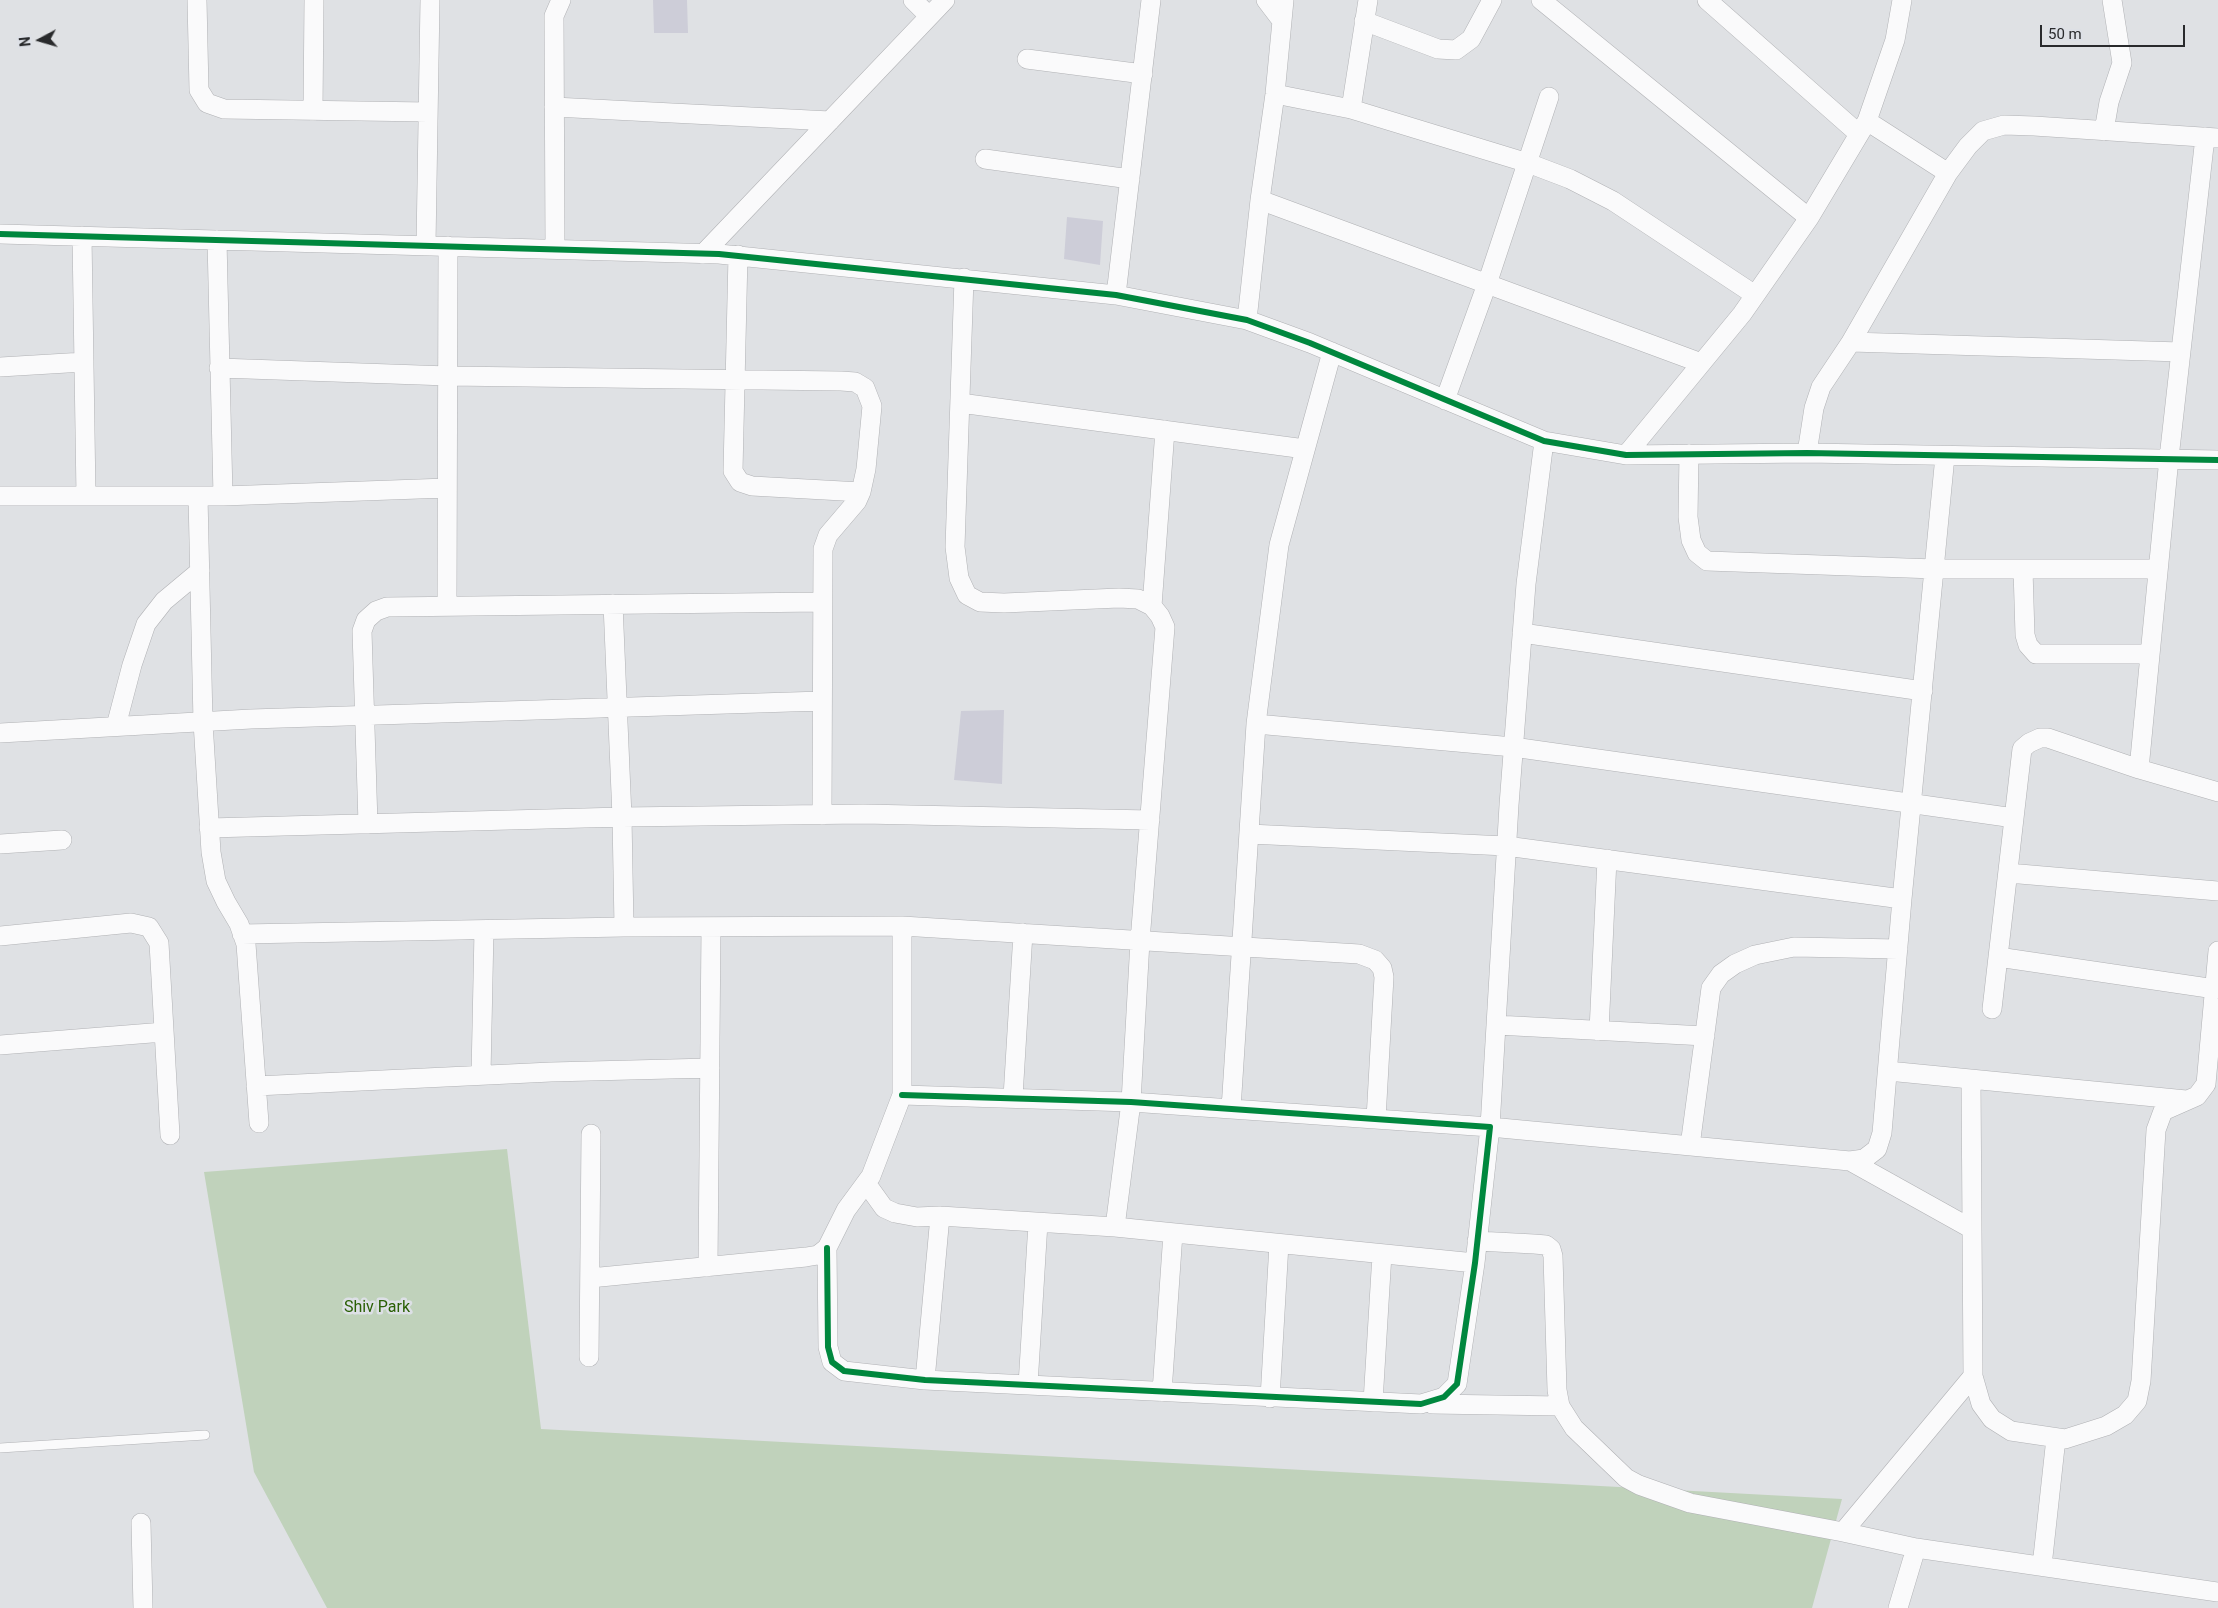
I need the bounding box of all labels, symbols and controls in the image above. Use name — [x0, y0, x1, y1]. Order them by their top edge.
north arrow — [15, 15, 65, 65]
scale bar — [2043, 15, 2188, 47]
text: 50 m — [2048, 25, 2082, 43]
text: N — [17, 36, 34, 47]
park label: Shiv Park — [344, 1298, 410, 1318]

